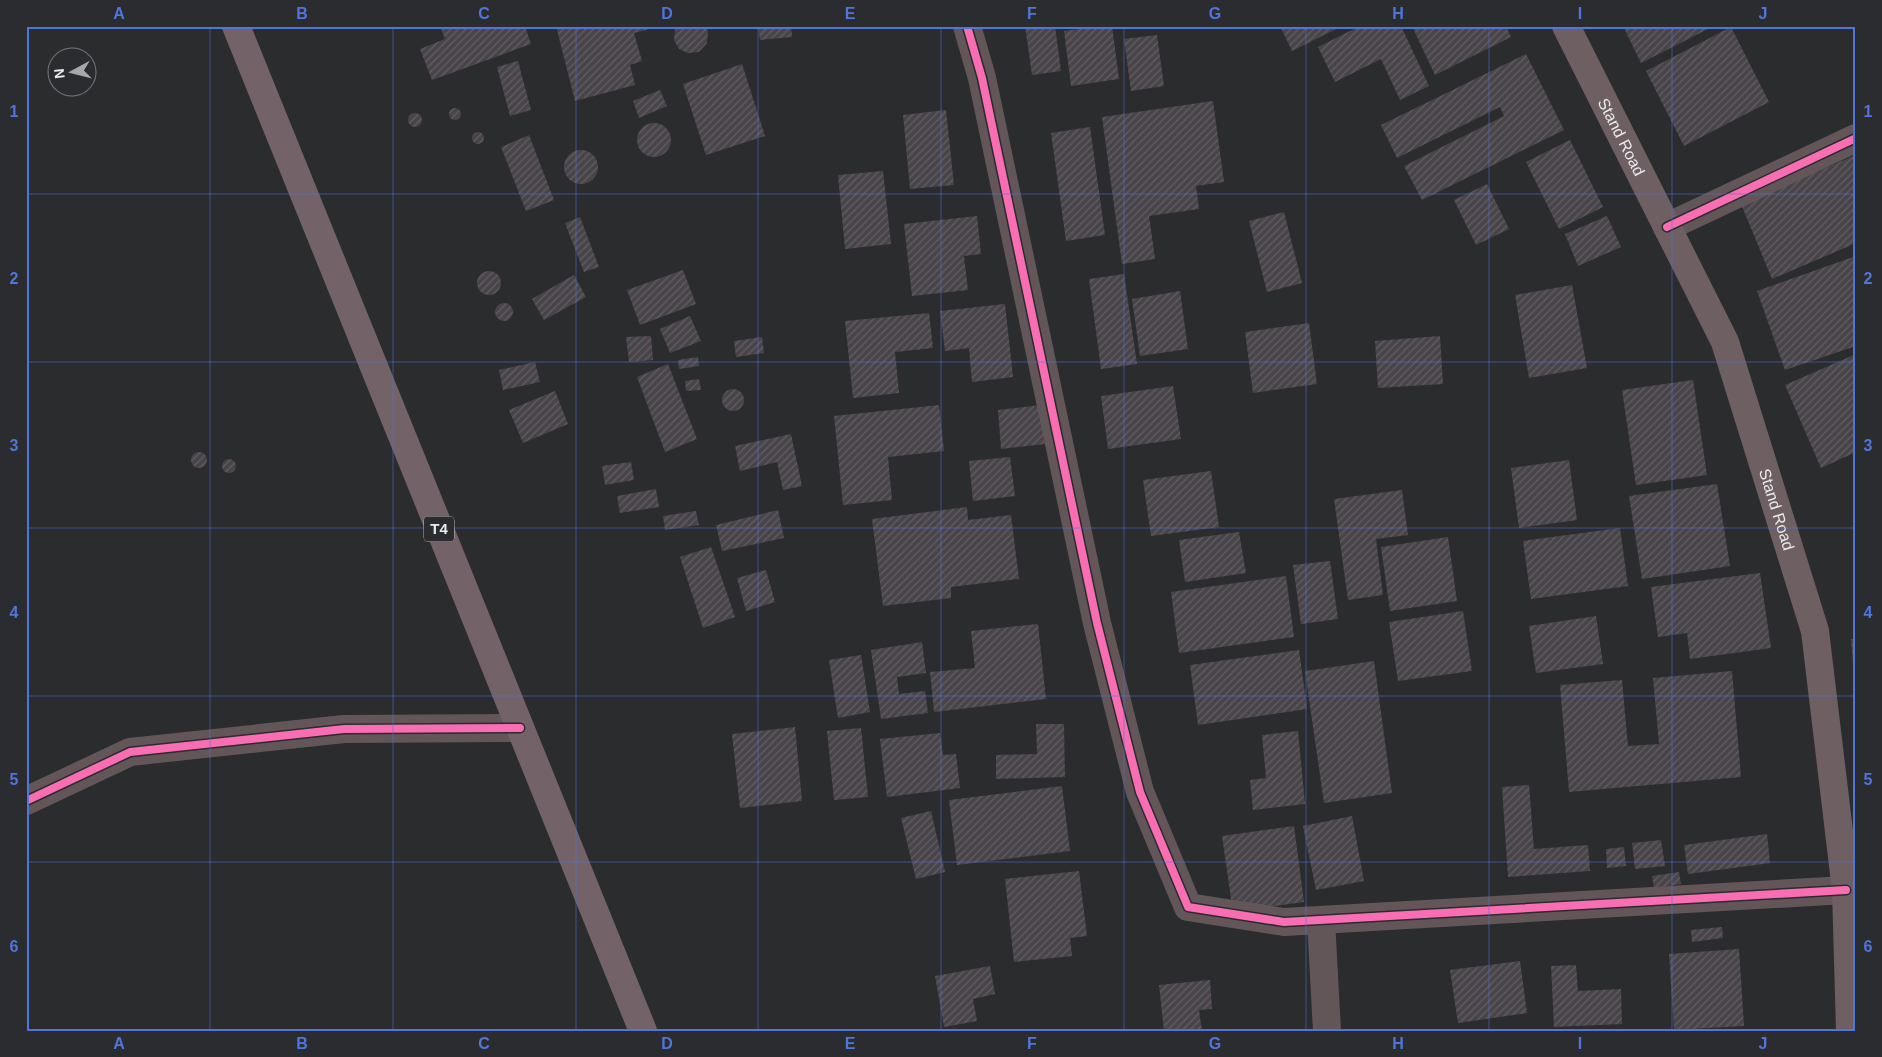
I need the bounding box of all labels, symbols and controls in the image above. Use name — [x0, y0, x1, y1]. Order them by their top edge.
text: A — [113, 5, 125, 22]
text: B — [296, 5, 308, 22]
text: C — [478, 5, 490, 22]
text: D — [661, 5, 673, 22]
text: E — [845, 5, 856, 22]
text: F — [1027, 5, 1037, 22]
text: G — [1209, 5, 1221, 22]
text: H — [1392, 5, 1404, 22]
text: I — [1578, 5, 1582, 22]
text: J — [1759, 5, 1767, 22]
north arrow — [48, 48, 98, 98]
text: N — [51, 68, 68, 80]
street label: Stand Road — [1595, 95, 1648, 179]
text: 1 — [10, 103, 19, 120]
text: 1 — [1864, 103, 1873, 120]
text: 2 — [10, 270, 19, 287]
text: 2 — [1864, 270, 1873, 287]
text: 3 — [10, 437, 19, 454]
text: 3 — [1864, 437, 1873, 454]
street label: Stand Road — [1756, 467, 1797, 552]
road number: T4 — [424, 516, 454, 542]
text: 4 — [10, 604, 19, 621]
text: 4 — [1864, 604, 1873, 621]
text: 5 — [10, 771, 19, 788]
text: 5 — [1864, 771, 1873, 788]
text: 6 — [10, 938, 19, 955]
text: 6 — [1864, 938, 1873, 955]
text: A — [113, 1035, 125, 1052]
text: B — [296, 1035, 308, 1052]
text: C — [478, 1035, 490, 1052]
text: D — [661, 1035, 673, 1052]
text: E — [845, 1035, 856, 1052]
text: F — [1027, 1035, 1037, 1052]
text: G — [1209, 1035, 1221, 1052]
text: H — [1392, 1035, 1404, 1052]
text: I — [1578, 1035, 1582, 1052]
text: J — [1759, 1035, 1767, 1052]

